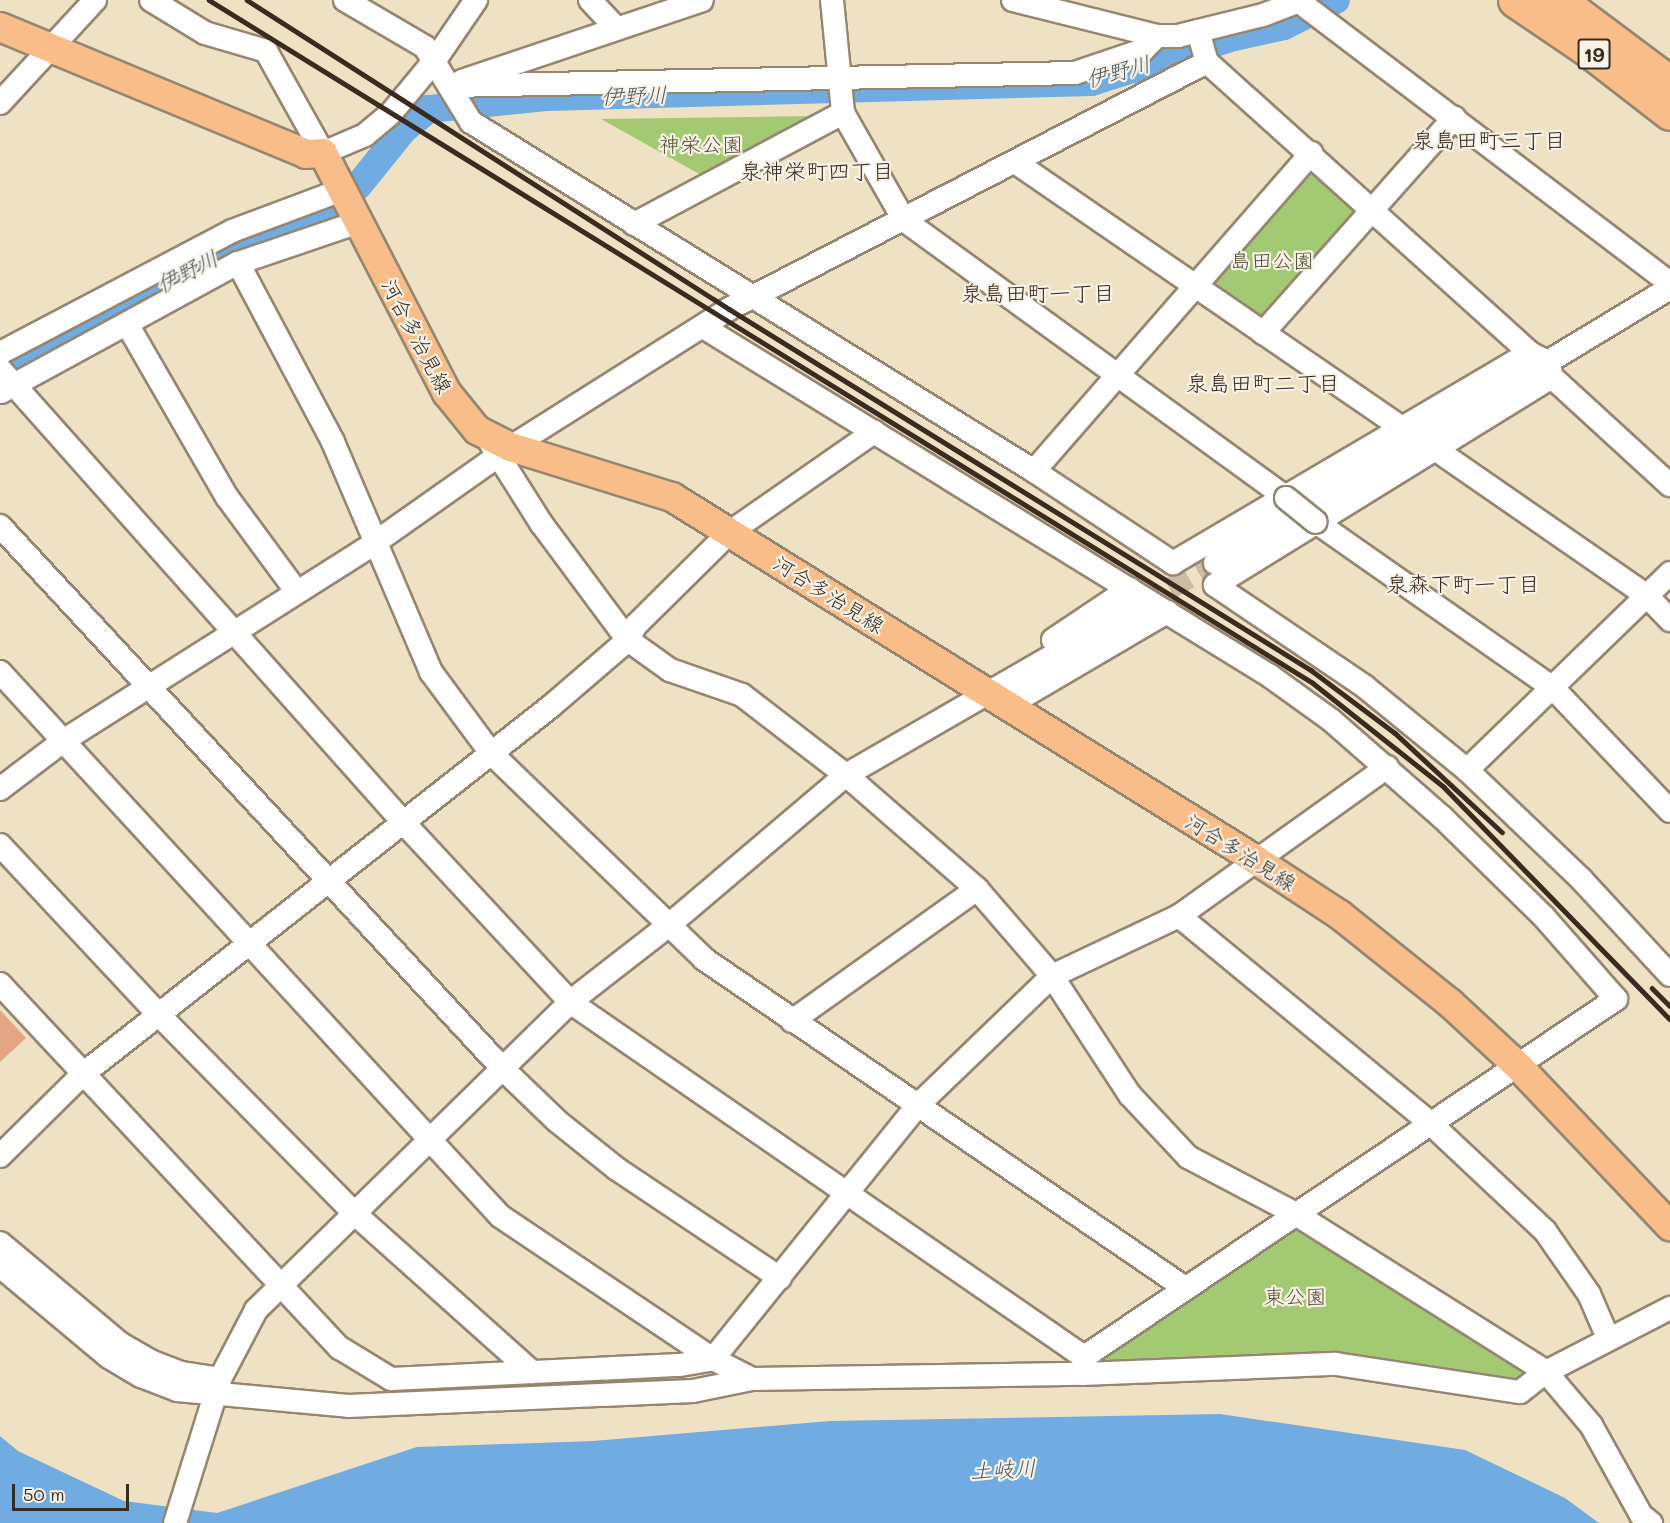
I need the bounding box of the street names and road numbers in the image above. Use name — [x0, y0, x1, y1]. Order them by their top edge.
road number: 19 — [1578, 37, 1610, 71]
street label: 河合多治見線 — [376, 274, 458, 398]
street label: 河合多治見線 — [769, 550, 889, 638]
street label: 河合多治見線 — [1181, 808, 1301, 896]

